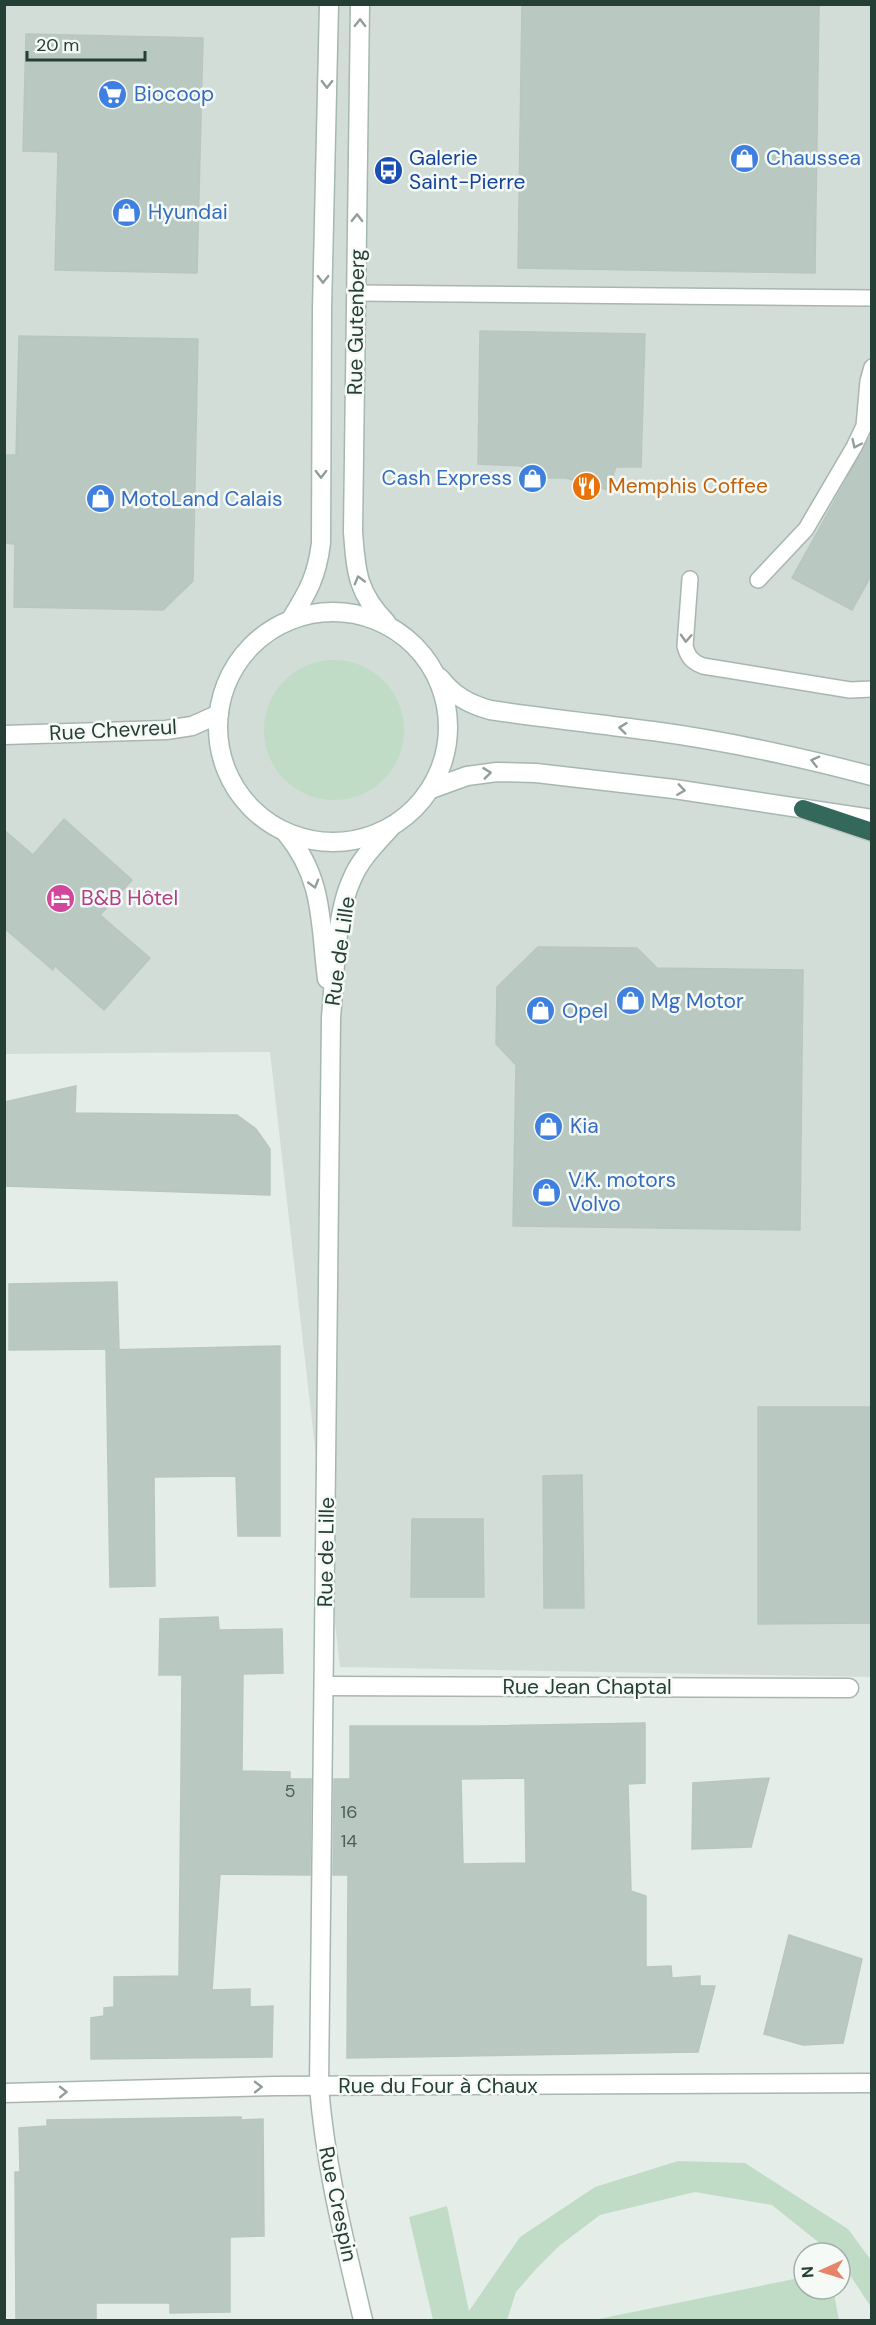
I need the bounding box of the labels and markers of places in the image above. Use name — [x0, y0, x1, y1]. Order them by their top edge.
supermarket icon: Biocoop — [97, 78, 129, 110]
place label: Biocoop — [134, 80, 214, 108]
shop icon: Chaussea — [729, 142, 761, 174]
place label: Galerie Saint-Pierre — [409, 144, 526, 196]
place label: Chaussea — [766, 144, 861, 172]
bus stop icon: Galerie Saint-Pierre — [372, 154, 404, 186]
shop icon: Hyundai — [111, 196, 143, 228]
place label: Hyundai — [148, 198, 228, 226]
shop icon: Cash Express — [517, 462, 549, 494]
place label: Cash Express — [382, 464, 512, 492]
restaurant icon: Memphis Coffee — [571, 470, 603, 502]
place label: Memphis Coffee — [608, 472, 768, 500]
shop icon: MotoLand Calais — [84, 483, 116, 515]
place label: MotoLand Calais — [121, 485, 283, 513]
hotel icon: B&B Hôtel — [44, 882, 76, 914]
place label: B&B Hôtel — [81, 884, 178, 912]
shop icon: Mg Motor — [614, 985, 646, 1017]
place label: Mg Motor — [651, 987, 744, 1015]
shop icon: Opel — [525, 995, 557, 1027]
place label: Opel — [562, 997, 608, 1025]
shop icon: Kia — [533, 1110, 565, 1142]
place label: Kia — [570, 1112, 599, 1140]
place label: V.K. motors Volvo — [568, 1166, 676, 1218]
shop icon: V.K. motors Volvo — [531, 1176, 563, 1208]

